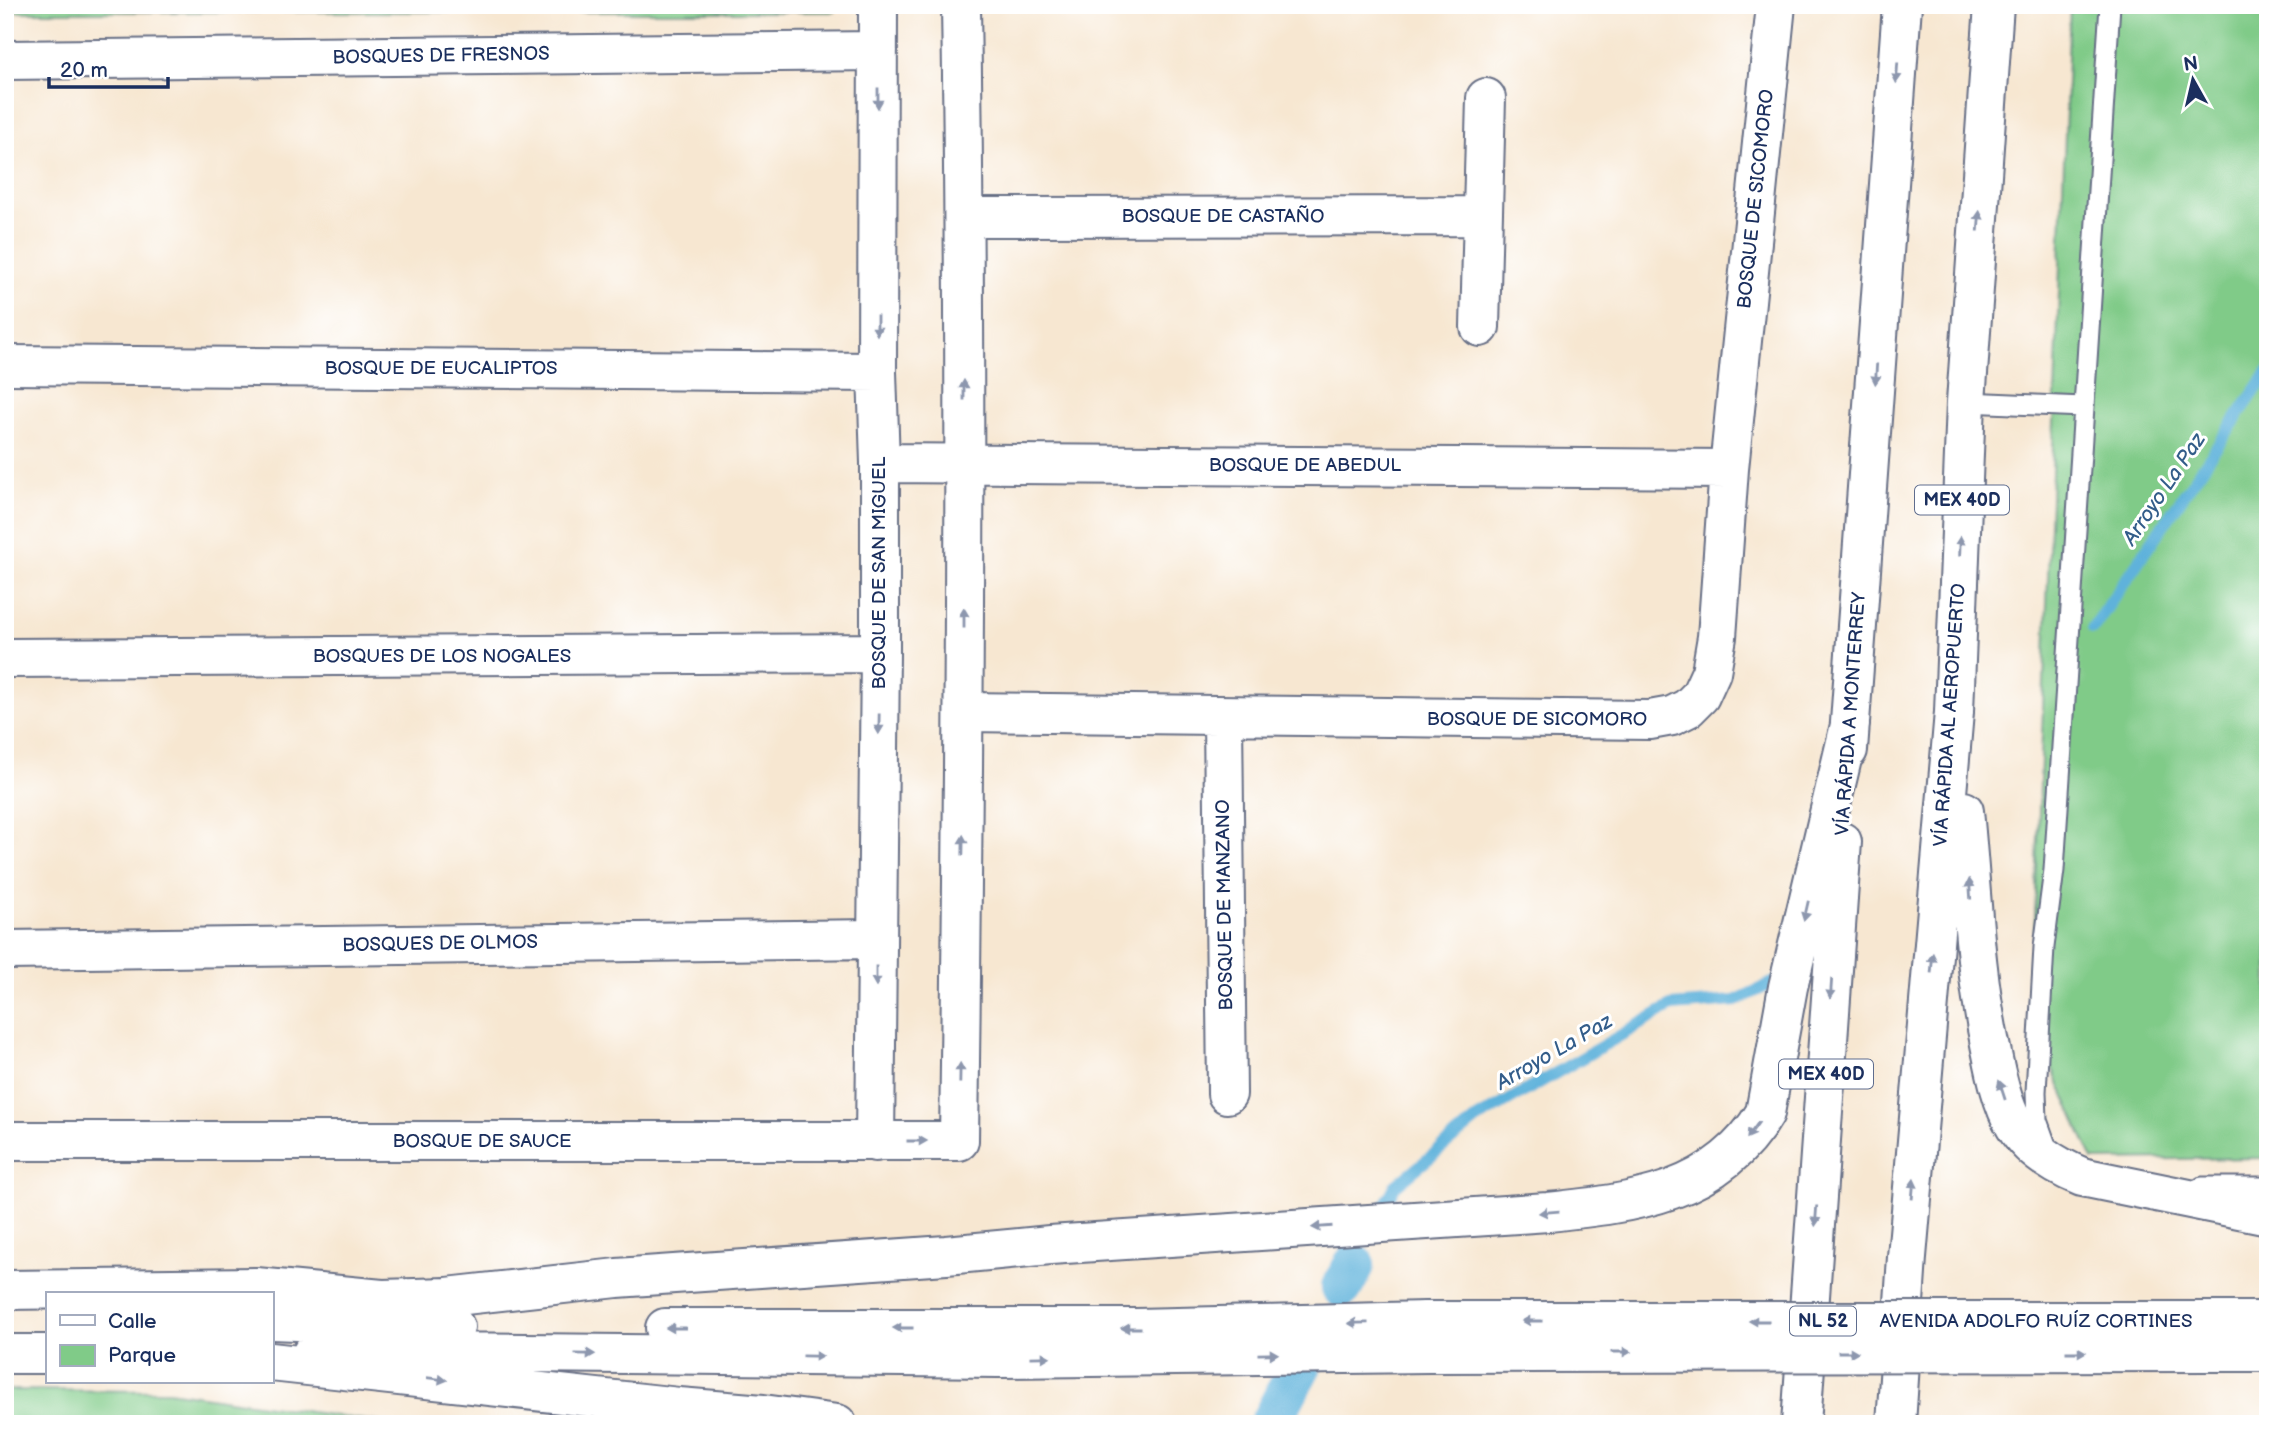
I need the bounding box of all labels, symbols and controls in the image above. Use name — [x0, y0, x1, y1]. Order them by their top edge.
street label: BOSQUES DE FRESNOS — [332, 43, 550, 69]
scale bar — [49, 46, 168, 90]
north arrow — [2158, 46, 2228, 116]
text: N — [2182, 52, 2200, 77]
text: 20 m — [60, 58, 108, 83]
one-way arrow — [1892, 63, 1903, 85]
one-way arrow — [872, 87, 884, 109]
street label: BOSQUE DE SICOMORO — [1733, 88, 1779, 310]
street label: BOSQUE DE CASTAÑO — [1121, 205, 1325, 228]
one-way arrow — [1973, 210, 1984, 232]
one-way arrow — [871, 315, 883, 337]
street label: BOSQUE DE EUCALIPTOS — [324, 357, 558, 380]
one-way arrow — [1870, 363, 1881, 385]
one-way arrow — [958, 379, 970, 401]
water label: Arroyo La Paz — [2117, 428, 2211, 551]
street label: BOSQUE DE ABEDUL — [1209, 454, 1401, 477]
street label: BOSQUE DE SAN MIGUEL — [868, 457, 891, 689]
road number: MEX 40D — [1915, 486, 2009, 514]
one-way arrow — [1955, 534, 1966, 556]
street label: VÍA RÁPIDA AL AEROPUERTO — [1928, 583, 1971, 847]
street label: VÍA RÁPIDA A MONTERREY — [1830, 591, 1871, 836]
one-way arrow — [958, 607, 970, 629]
street label: BOSQUES DE LOS NOGALES — [313, 645, 571, 668]
street label: BOSQUE DE SICOMORO — [1427, 708, 1647, 731]
one-way arrow — [873, 714, 885, 736]
street label: BOSQUE DE MANZANO — [1212, 799, 1238, 1011]
one-way arrow — [957, 834, 969, 856]
one-way arrow — [1964, 878, 1975, 900]
one-way arrow — [1801, 900, 1812, 922]
street label: BOSQUES DE OLMOS — [342, 931, 538, 957]
one-way arrow — [1927, 952, 1938, 974]
one-way arrow — [870, 966, 881, 988]
one-way arrow — [1826, 978, 1837, 1000]
water label: Arroyo La Paz — [1491, 1009, 1617, 1096]
road number: MEX 40D — [1779, 1059, 1873, 1088]
one-way arrow — [954, 1062, 966, 1084]
one-way arrow — [1997, 1080, 2007, 1101]
one-way arrow — [1746, 1121, 1760, 1140]
street label: BOSQUE DE SAUCE — [393, 1130, 571, 1153]
one-way arrow — [906, 1136, 928, 1147]
one-way arrow — [1908, 1178, 1919, 1200]
one-way arrow — [1810, 1205, 1821, 1227]
one-way arrow — [1538, 1207, 1560, 1218]
one-way arrow — [1311, 1222, 1333, 1233]
legend — [46, 1292, 273, 1384]
road number: NL 52 — [1790, 1306, 1856, 1336]
text: Calle — [108, 1309, 157, 1334]
street label: AVENIDA ADOLFO RUÍZ CORTINES — [1879, 1309, 2193, 1333]
one-way arrow — [1520, 1315, 1542, 1327]
one-way arrow — [1748, 1315, 1770, 1327]
one-way arrow — [1347, 1317, 1369, 1328]
one-way arrow — [664, 1322, 686, 1334]
one-way arrow — [892, 1322, 914, 1334]
one-way arrow — [1119, 1322, 1141, 1334]
text: Parque — [108, 1343, 176, 1368]
one-way arrow — [1610, 1346, 1632, 1358]
one-way arrow — [1838, 1346, 1860, 1358]
one-way arrow — [2065, 1346, 2087, 1358]
one-way arrow — [575, 1348, 597, 1360]
one-way arrow — [1257, 1349, 1279, 1360]
one-way arrow — [802, 1350, 824, 1362]
one-way arrow — [1030, 1351, 1052, 1363]
one-way arrow — [426, 1373, 448, 1384]

